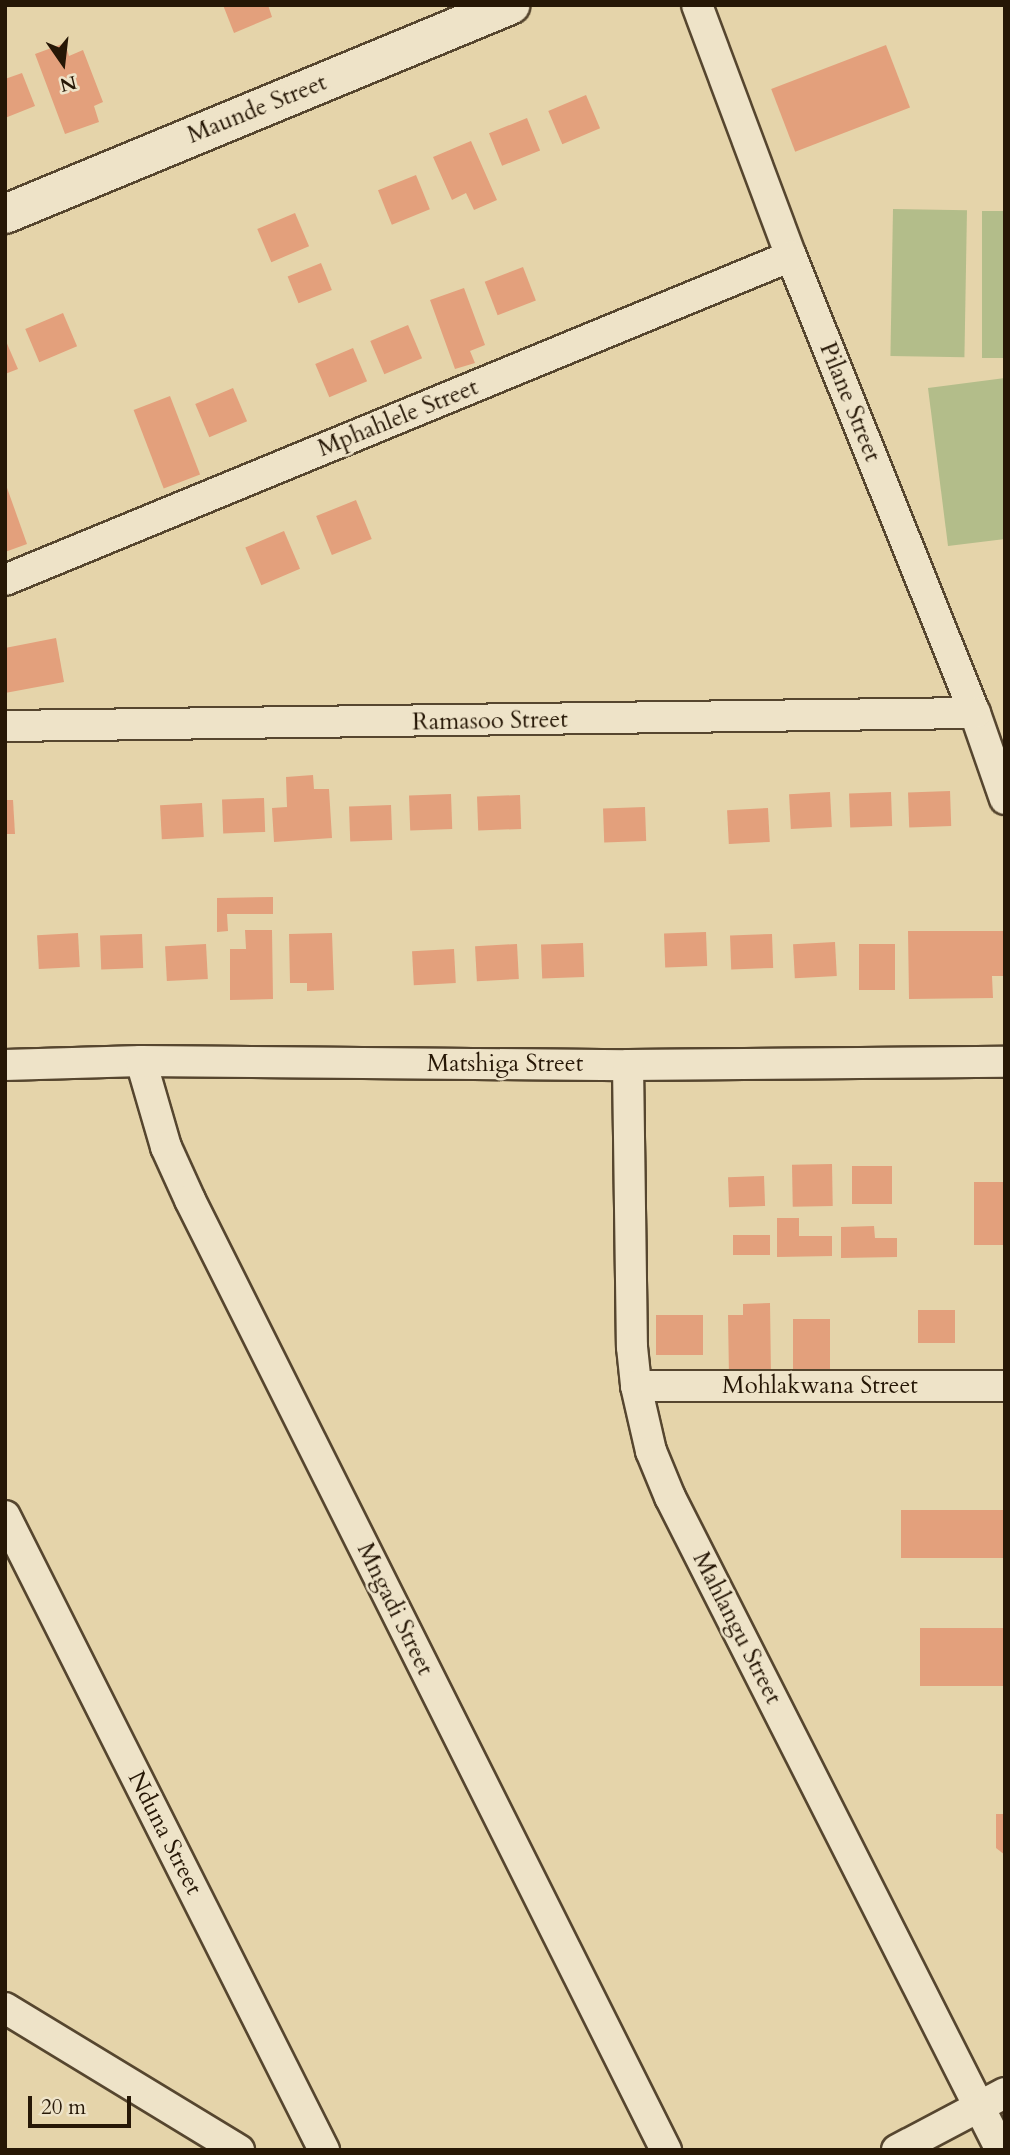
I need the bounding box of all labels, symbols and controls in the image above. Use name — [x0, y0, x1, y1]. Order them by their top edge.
north arrow — [28, 28, 98, 98]
street label: Maunde Street — [183, 68, 331, 150]
text: N — [57, 69, 79, 98]
street label: Pilane Street — [813, 338, 887, 466]
street label: Mphahlele Street — [314, 373, 482, 463]
street label: Ramasoo Street — [412, 705, 568, 737]
street label: Matshiga Street — [427, 1050, 583, 1078]
street label: Mohlakwana Street — [722, 1372, 918, 1400]
street label: Mngadi Street — [351, 1538, 439, 1680]
street label: Mahlangu Street — [686, 1547, 788, 1709]
street label: Nduna Street — [122, 1766, 208, 1900]
scale bar — [32, 2082, 135, 2126]
text: 20 m — [41, 2093, 86, 2122]

